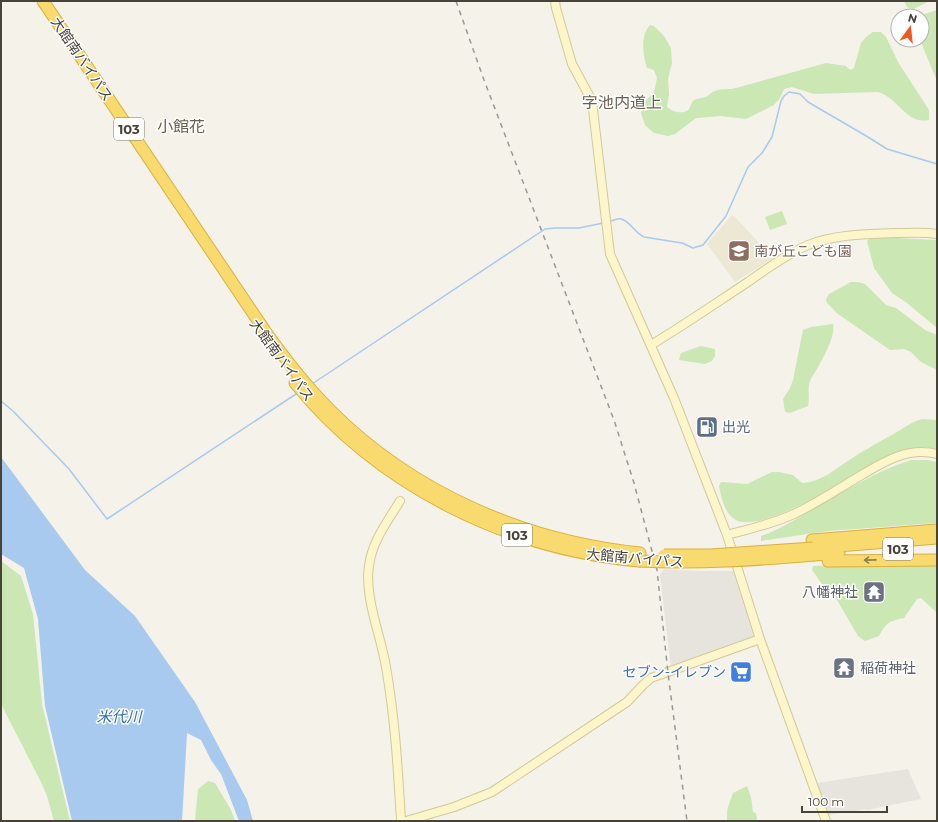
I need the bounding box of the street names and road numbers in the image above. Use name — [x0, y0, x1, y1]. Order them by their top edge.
street label: 大館南バイパス — [47, 13, 117, 105]
road number: 103 — [114, 118, 144, 140]
street label: 大館南バイパス — [246, 315, 318, 405]
road number: 103 — [502, 524, 532, 546]
road number: 103 — [883, 538, 913, 560]
street label: 大館南バイパス — [586, 545, 684, 571]

